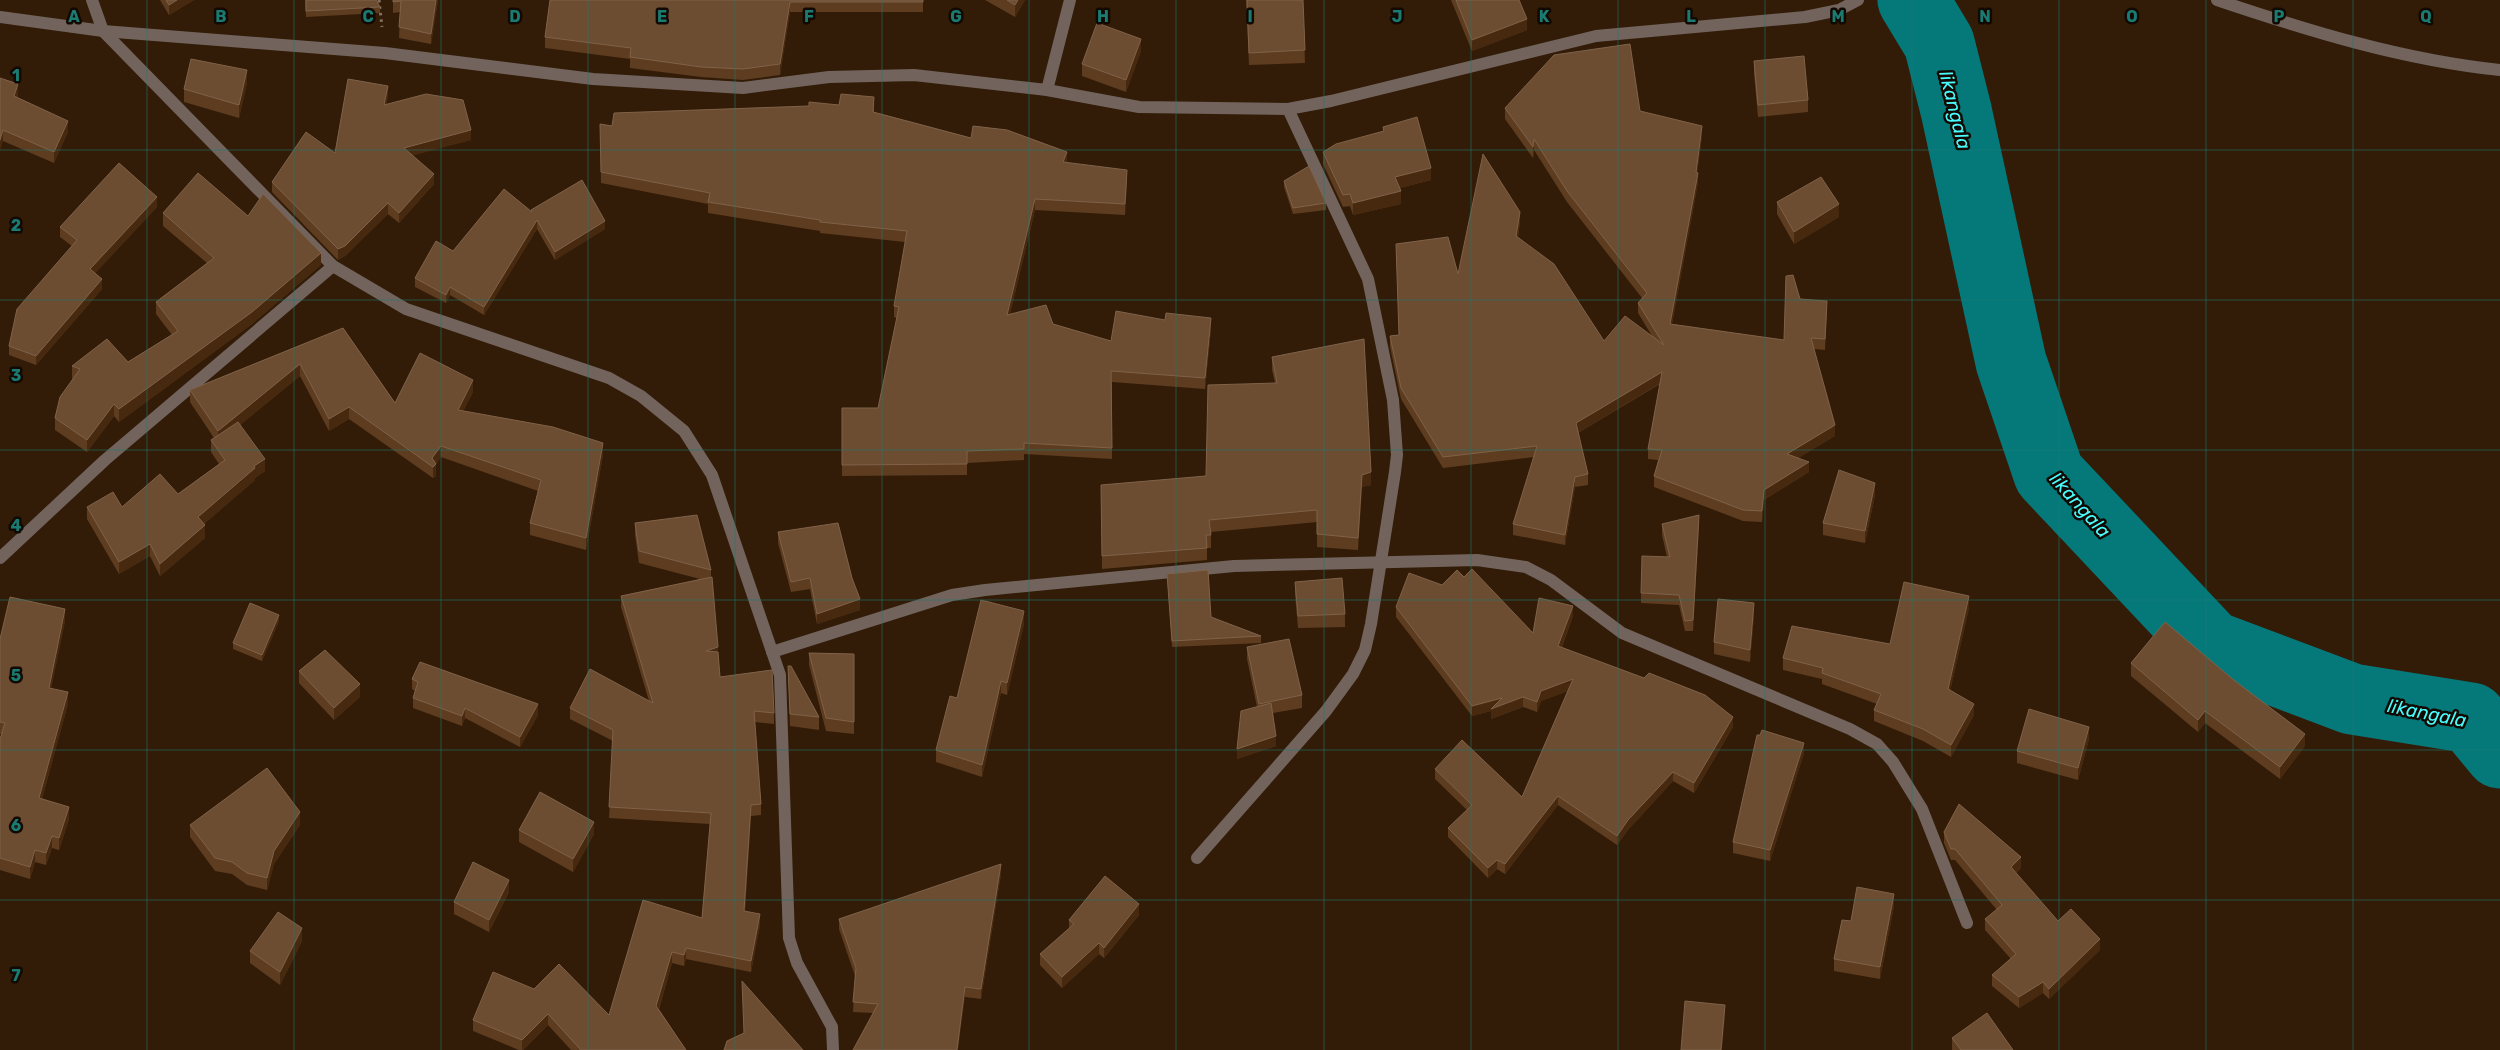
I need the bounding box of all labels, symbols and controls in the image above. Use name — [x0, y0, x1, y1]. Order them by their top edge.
text: A — [68, 7, 80, 26]
text: B — [215, 7, 227, 26]
text: C — [362, 7, 374, 26]
text: D — [509, 7, 521, 26]
text: E — [657, 7, 667, 26]
text: F — [804, 7, 814, 26]
text: G — [950, 7, 962, 26]
text: H — [1097, 7, 1109, 26]
text: I — [1247, 7, 1253, 26]
text: J — [1392, 7, 1402, 26]
text: K — [1539, 7, 1550, 26]
text: L — [1686, 7, 1696, 26]
text: M — [1831, 7, 1845, 26]
text: N — [1979, 7, 1991, 26]
text: O — [2126, 7, 2138, 26]
text: P — [2274, 7, 2285, 26]
text: Q — [2420, 7, 2432, 26]
text: 1 — [12, 66, 20, 85]
water label: likangala — [1934, 68, 1976, 152]
text: 2 — [11, 216, 21, 235]
text: 3 — [11, 366, 21, 385]
water label: likangala — [2045, 468, 2115, 542]
text: 4 — [11, 516, 22, 535]
text: 5 — [11, 666, 21, 685]
water label: likangala — [2386, 694, 2468, 732]
text: 6 — [11, 816, 21, 835]
text: 7 — [11, 966, 21, 985]

